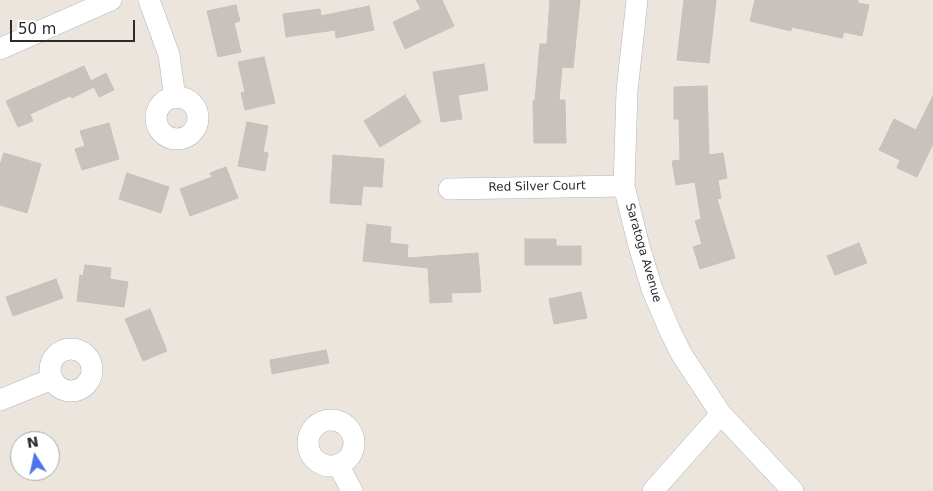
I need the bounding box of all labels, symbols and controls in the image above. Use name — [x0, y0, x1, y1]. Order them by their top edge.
scale bar — [12, 10, 138, 42]
text: 50 m — [18, 20, 56, 38]
street label: Red Silver Court — [488, 179, 586, 195]
street label: Saratoga Avenue — [622, 202, 664, 304]
north arrow — [10, 431, 60, 481]
text: N — [25, 433, 40, 451]

